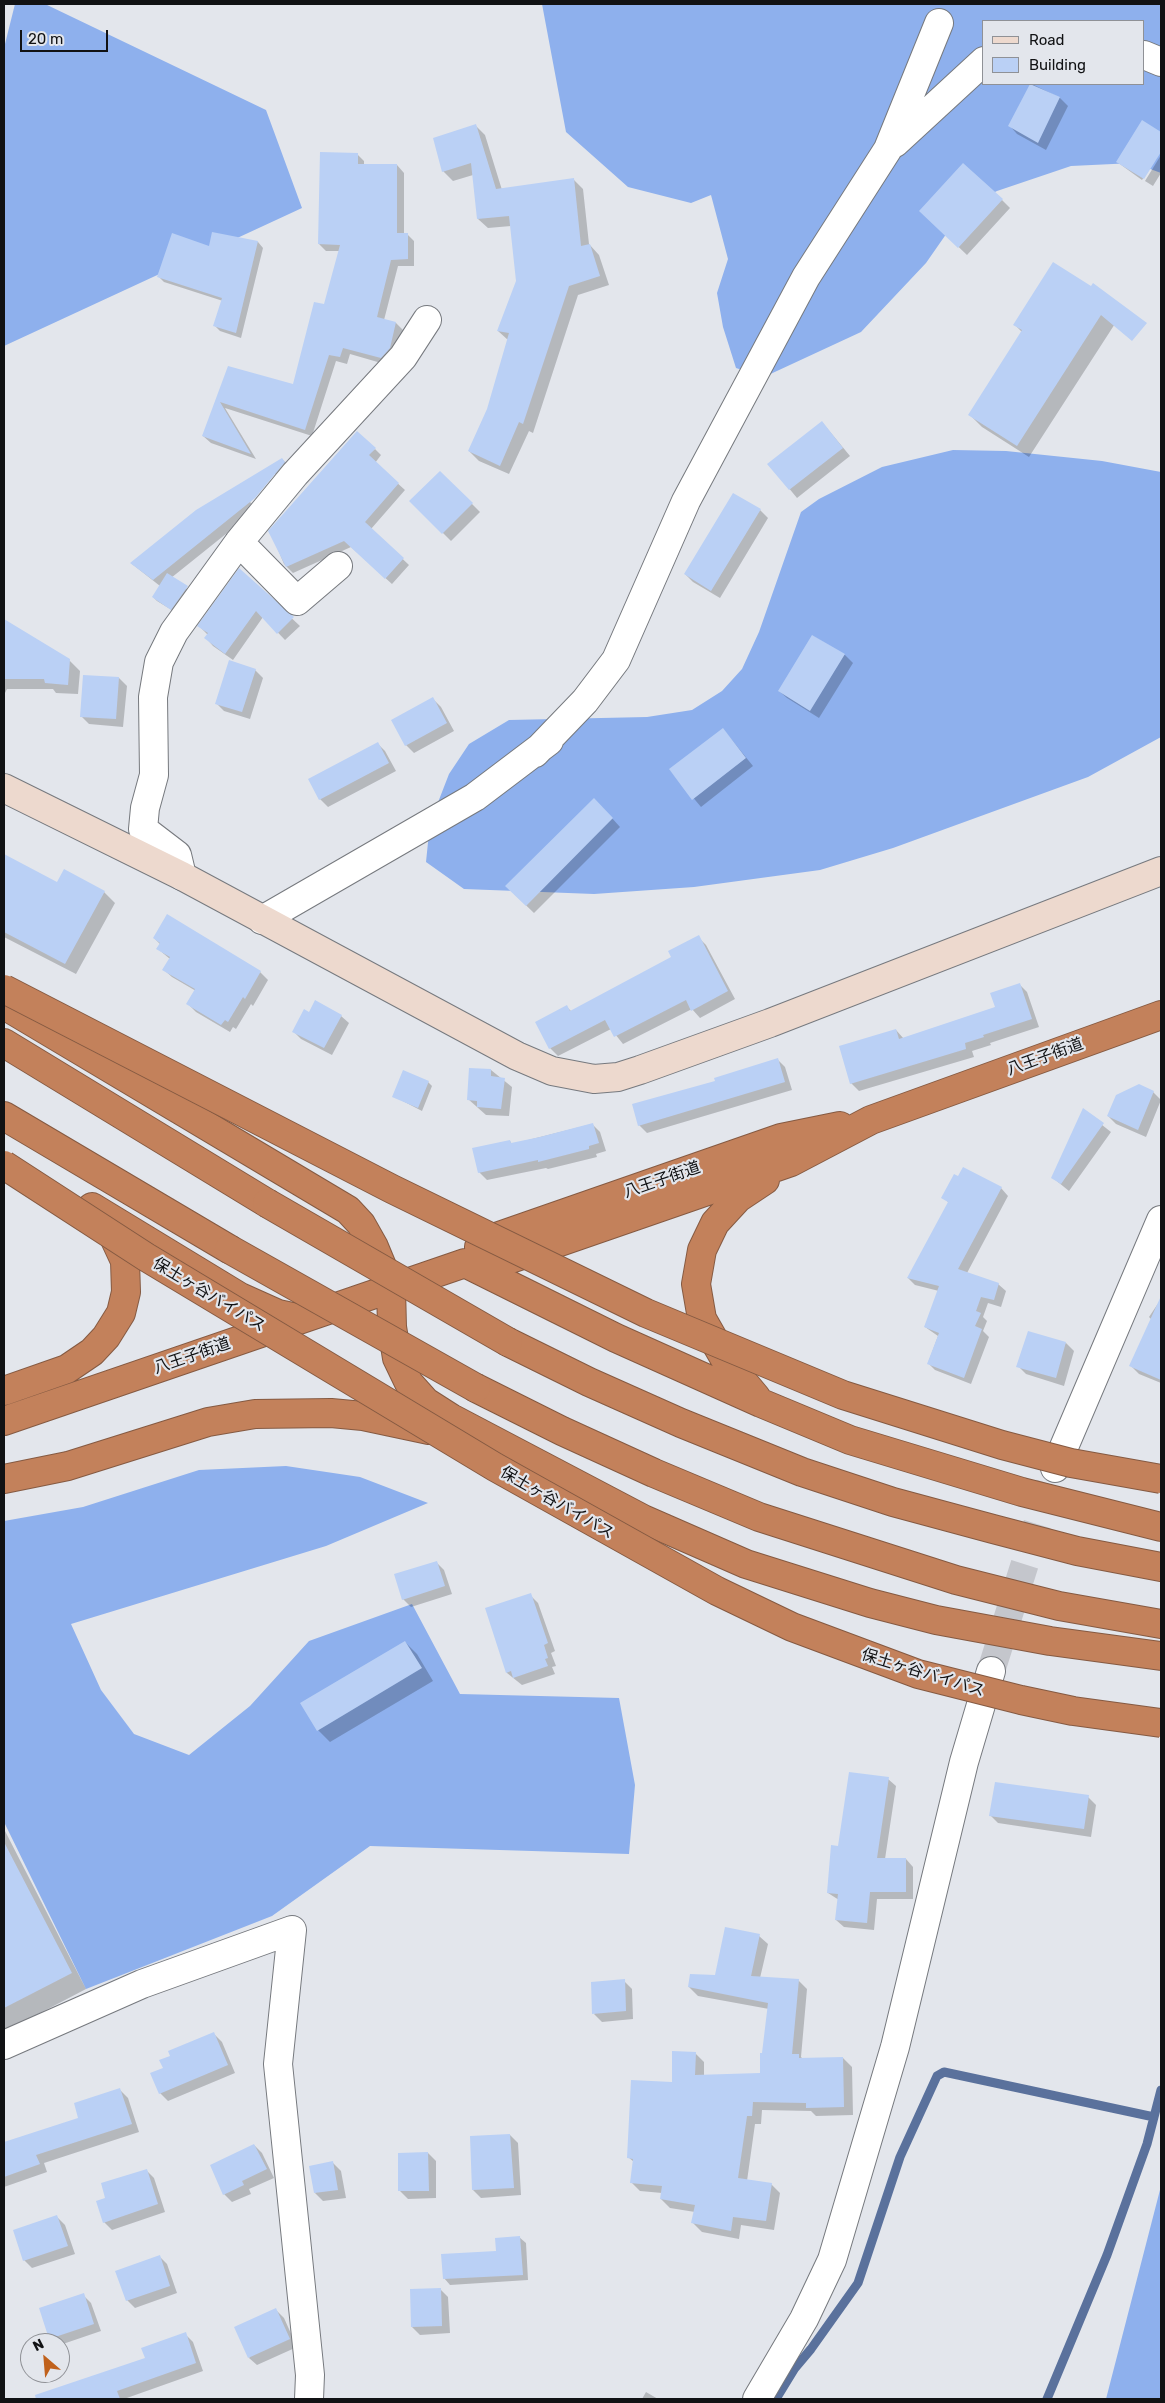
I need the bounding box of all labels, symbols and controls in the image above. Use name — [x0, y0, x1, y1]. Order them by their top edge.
scale bar — [22, 20, 110, 52]
legend — [982, 20, 1145, 85]
text: 20 m — [28, 30, 63, 48]
text: Road — [1029, 31, 1065, 49]
text: Building — [1029, 56, 1086, 74]
street label: 八王子街道 — [1004, 1034, 1086, 1080]
street label: 八王子街道 — [621, 1158, 703, 1202]
street label: 保土ヶ谷バイパス — [149, 1254, 269, 1336]
street label: 八王子街道 — [151, 1334, 233, 1378]
street label: 保土ヶ谷バイパス — [497, 1463, 617, 1543]
street label: 保土ヶ谷バイパス — [859, 1645, 987, 1701]
north arrow — [20, 2333, 70, 2383]
text: N — [30, 2335, 47, 2355]

